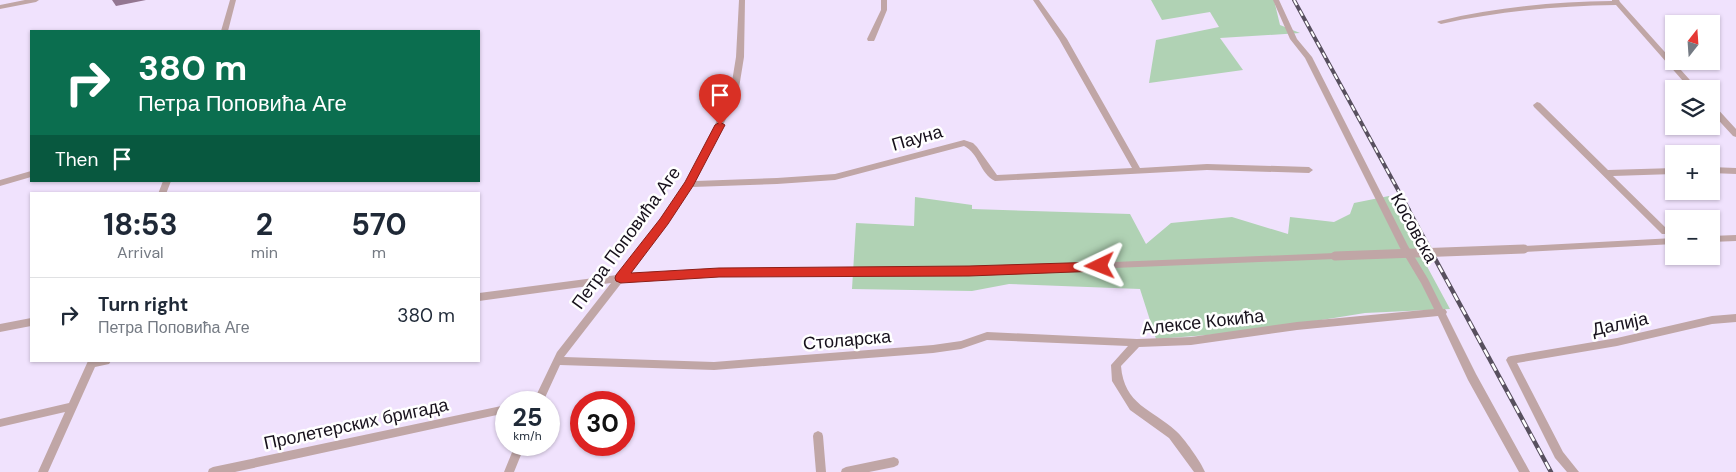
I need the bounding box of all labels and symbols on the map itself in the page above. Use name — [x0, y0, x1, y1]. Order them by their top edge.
north arrow — [1665, 15, 1720, 70]
pin — [699, 74, 741, 125]
street label: Пауна — [889, 119, 946, 157]
street label: Петра Поповића Аге — [566, 162, 686, 314]
street label: Косовска — [1385, 189, 1443, 268]
position arrow — [1073, 239, 1125, 291]
street label: Алексе Кокића — [1141, 304, 1266, 340]
street label: Далија — [1590, 306, 1651, 342]
street label: Столарска — [802, 324, 893, 356]
speed limit sign: 30 — [570, 391, 635, 456]
street label: Пролетерских бригада — [261, 392, 452, 455]

